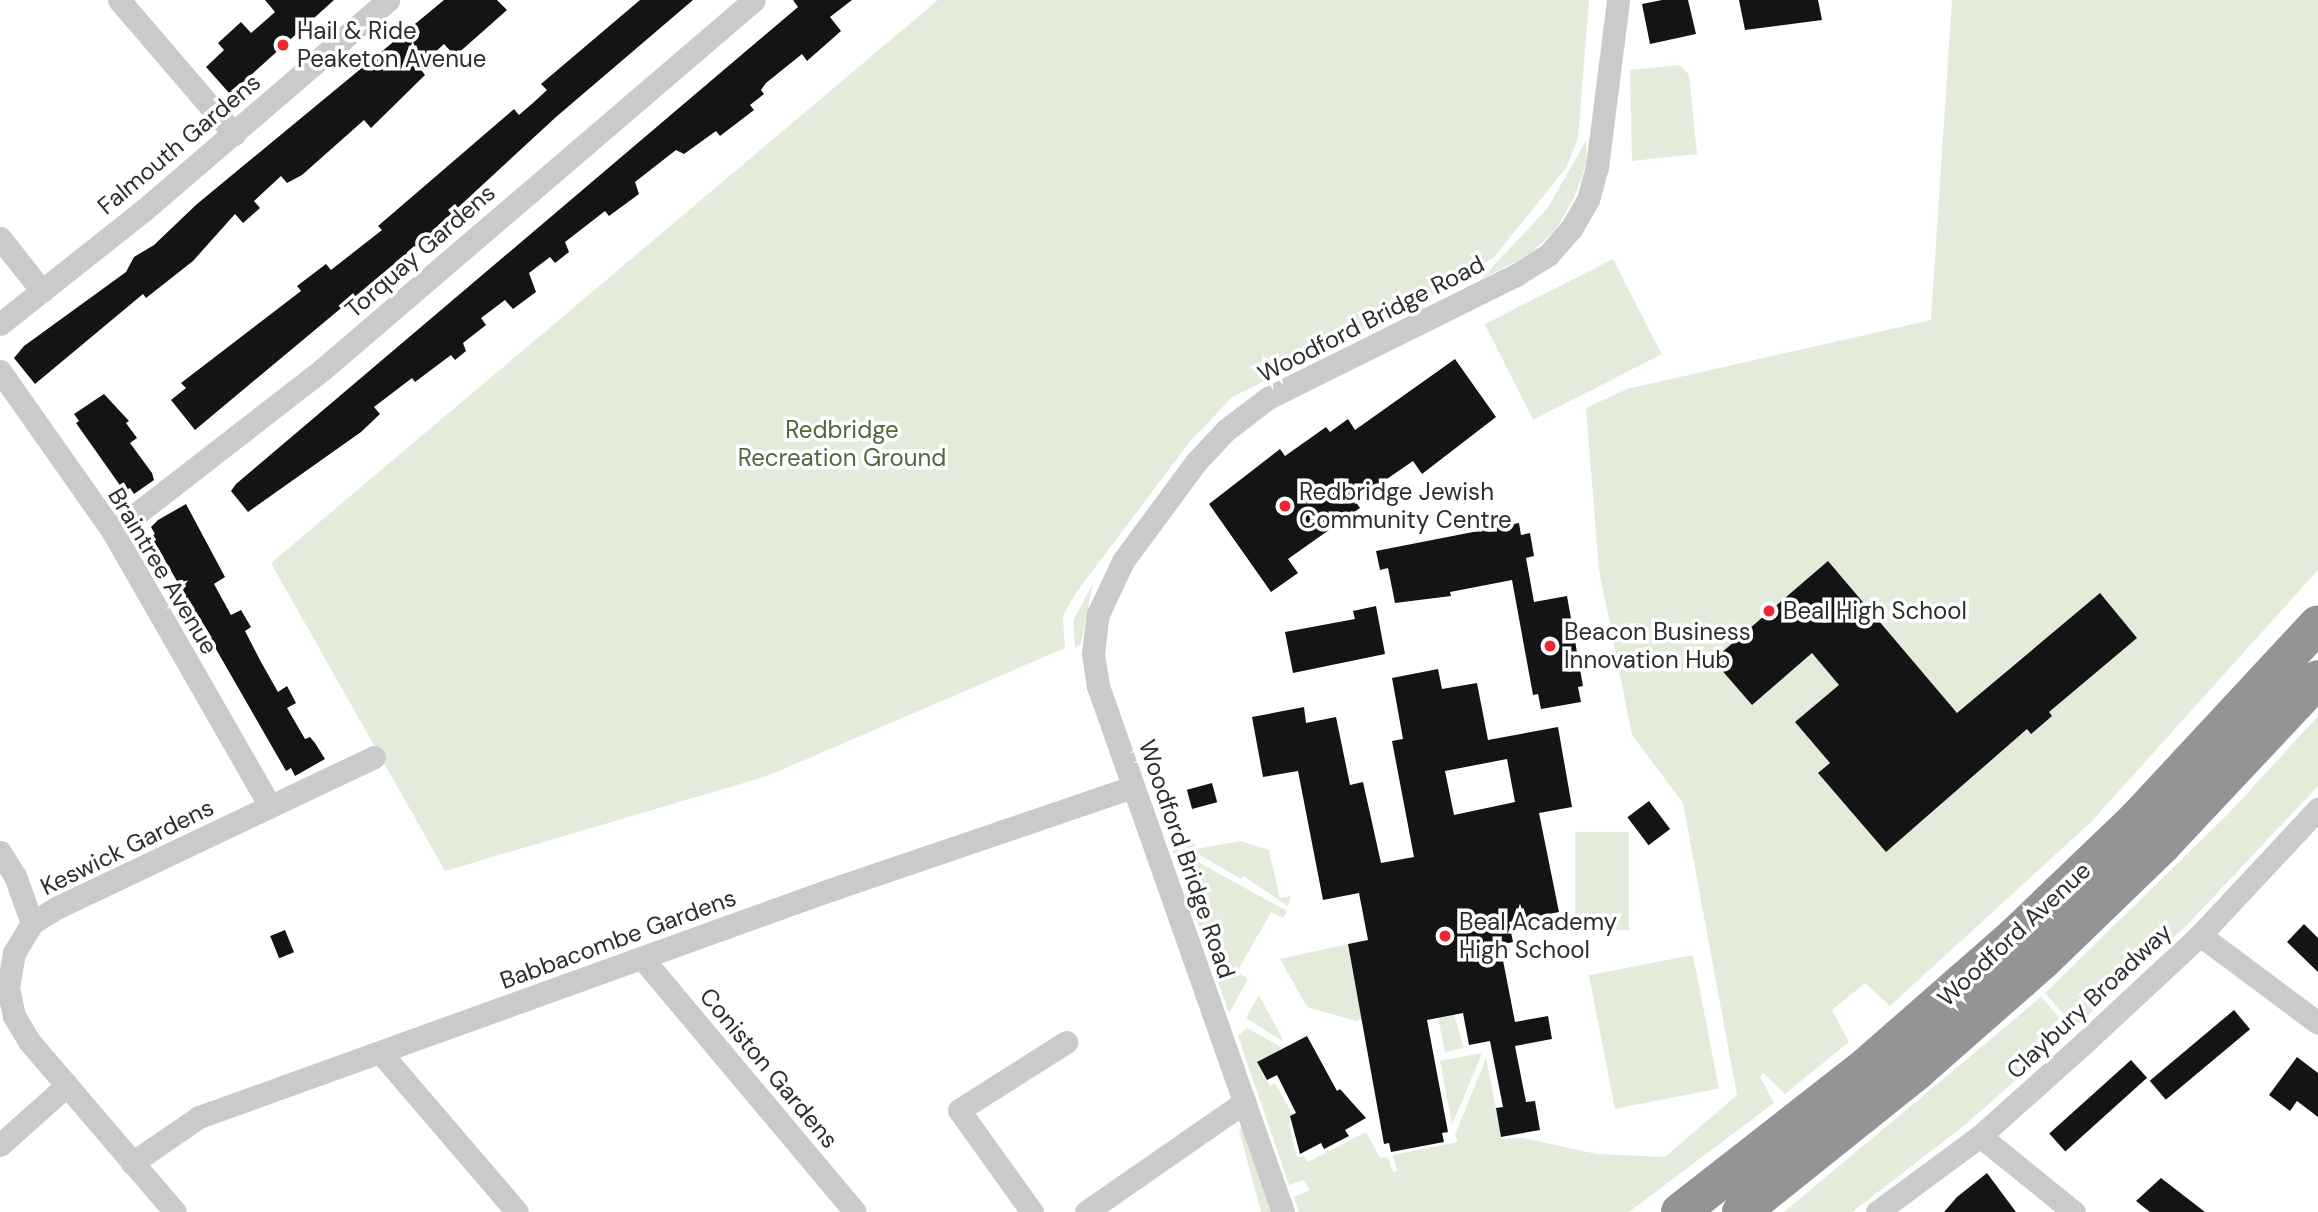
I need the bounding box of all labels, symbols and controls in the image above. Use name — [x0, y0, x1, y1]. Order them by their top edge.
place label: Hail & Ride Peaketon Avenue — [297, 17, 486, 73]
marker: Hail & Ride Peaketon Avenue — [275, 37, 291, 53]
street label: Falmouth Gardens — [92, 68, 266, 220]
street label: Torquay Gardens — [339, 178, 501, 324]
street label: Woodford Bridge Road — [1253, 249, 1489, 389]
park label: Redbridge Recreation Ground — [738, 416, 946, 472]
place label: Redbridge Jewish Community Centre — [1299, 478, 1512, 534]
street label: Braintree Avenue — [102, 483, 224, 659]
marker: Redbridge Jewish Community Centre — [1277, 498, 1293, 514]
place label: Beal High School — [1783, 597, 1967, 625]
marker: Beal High School — [1761, 603, 1777, 619]
place label: Beacon Business Innovation Hub — [1564, 618, 1751, 674]
marker: Beacon Business Innovation Hub — [1542, 638, 1558, 654]
street label: Woodford Bridge Road — [1133, 736, 1241, 982]
street label: Keswick Gardens — [36, 793, 218, 901]
street label: Woodford Avenue — [1931, 856, 2097, 1012]
street label: Babbacombe Gardens — [496, 883, 740, 995]
place label: Beal Academy High School — [1459, 908, 1617, 964]
street label: Claybury Broadway — [2001, 917, 2177, 1085]
marker: Beal Academy High School — [1437, 928, 1453, 944]
street label: Coniston Gardens — [694, 982, 844, 1154]

